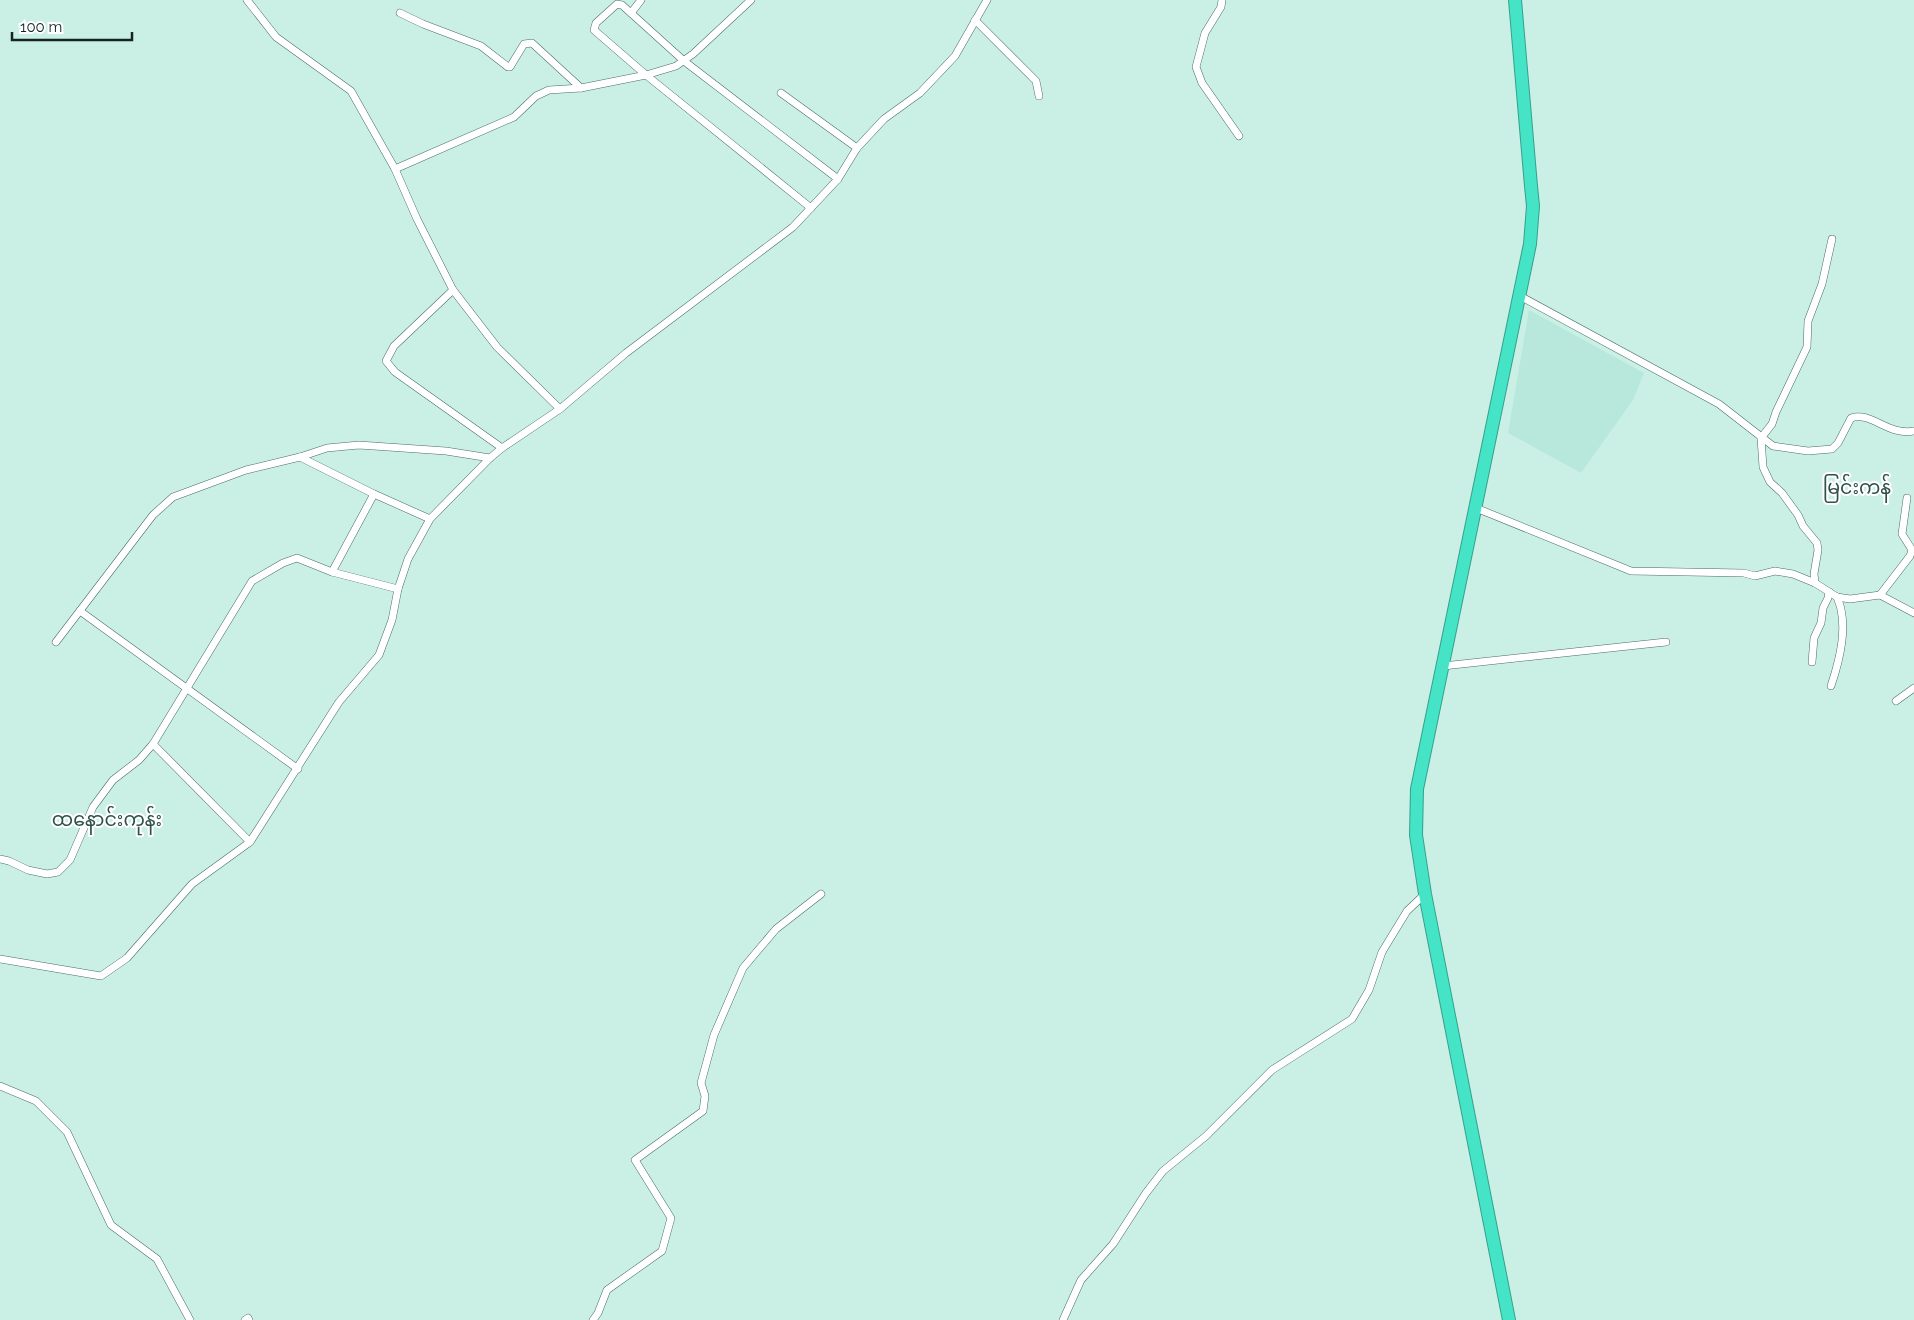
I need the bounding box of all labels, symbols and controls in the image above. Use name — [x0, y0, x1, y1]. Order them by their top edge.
scale bar — [12, 10, 132, 42]
text: 100 m — [20, 18, 62, 36]
district label: မြင်းကန် — [1823, 473, 1891, 503]
district label: ထနောင်းကုန်း — [52, 805, 162, 836]

